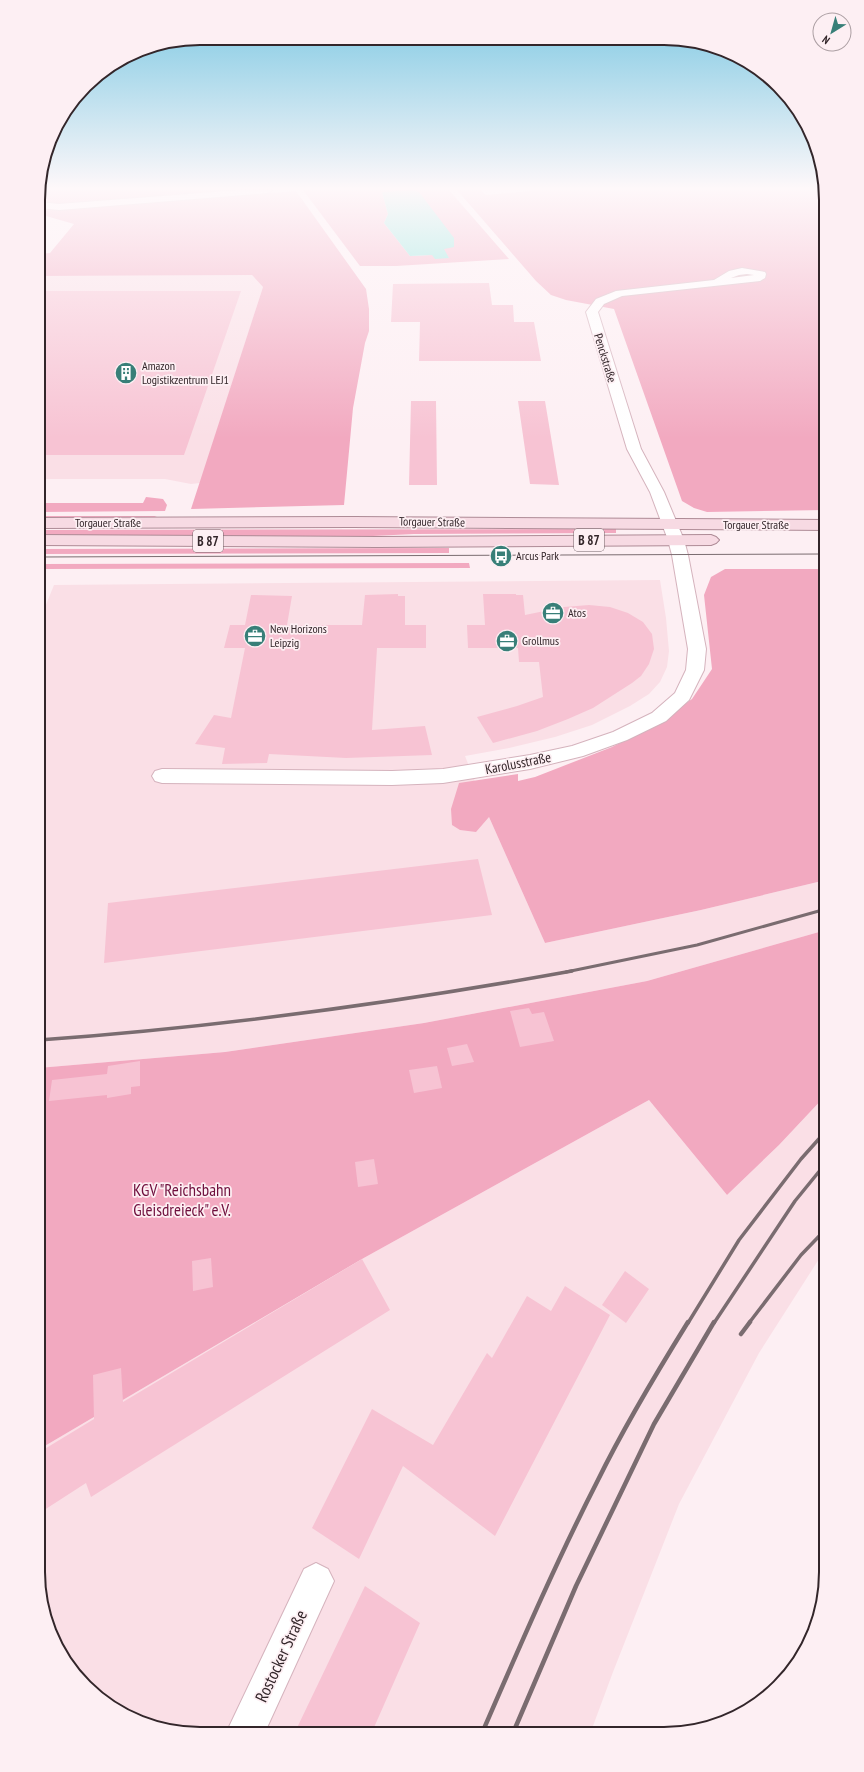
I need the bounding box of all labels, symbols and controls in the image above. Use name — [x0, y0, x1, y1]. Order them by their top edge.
north arrow — [812, 12, 852, 52]
text: N — [819, 33, 833, 47]
street label: Penckstraße — [591, 332, 620, 384]
place label: Amazon Logistikzentrum LEJ1 — [142, 358, 229, 387]
building icon: Amazon Logistikzentrum LEJ1 — [113, 360, 139, 386]
street label: Torgauer Straße — [399, 513, 465, 530]
street label: Torgauer Straße — [75, 515, 141, 530]
street label: Torgauer Straße — [723, 517, 789, 532]
road number: B 87 — [574, 529, 604, 551]
road number: B 87 — [193, 530, 223, 552]
bus stop icon: Arcus Park — [488, 543, 514, 569]
place label: Arcus Park — [516, 548, 559, 563]
office icon: Atos — [540, 600, 566, 626]
place label: Atos — [568, 605, 586, 620]
place label: New Horizons Leipzig — [270, 621, 327, 650]
office icon: New Horizons Leipzig — [242, 623, 268, 649]
office icon: Grollmus — [494, 628, 520, 654]
place label: Grollmus — [522, 633, 559, 648]
street label: Karolusstraße — [483, 748, 553, 778]
park label: KGV "Reichsbahn Gleisdreieck" e.V. — [133, 1179, 231, 1221]
street label: Rostocker Straße — [250, 1607, 312, 1705]

